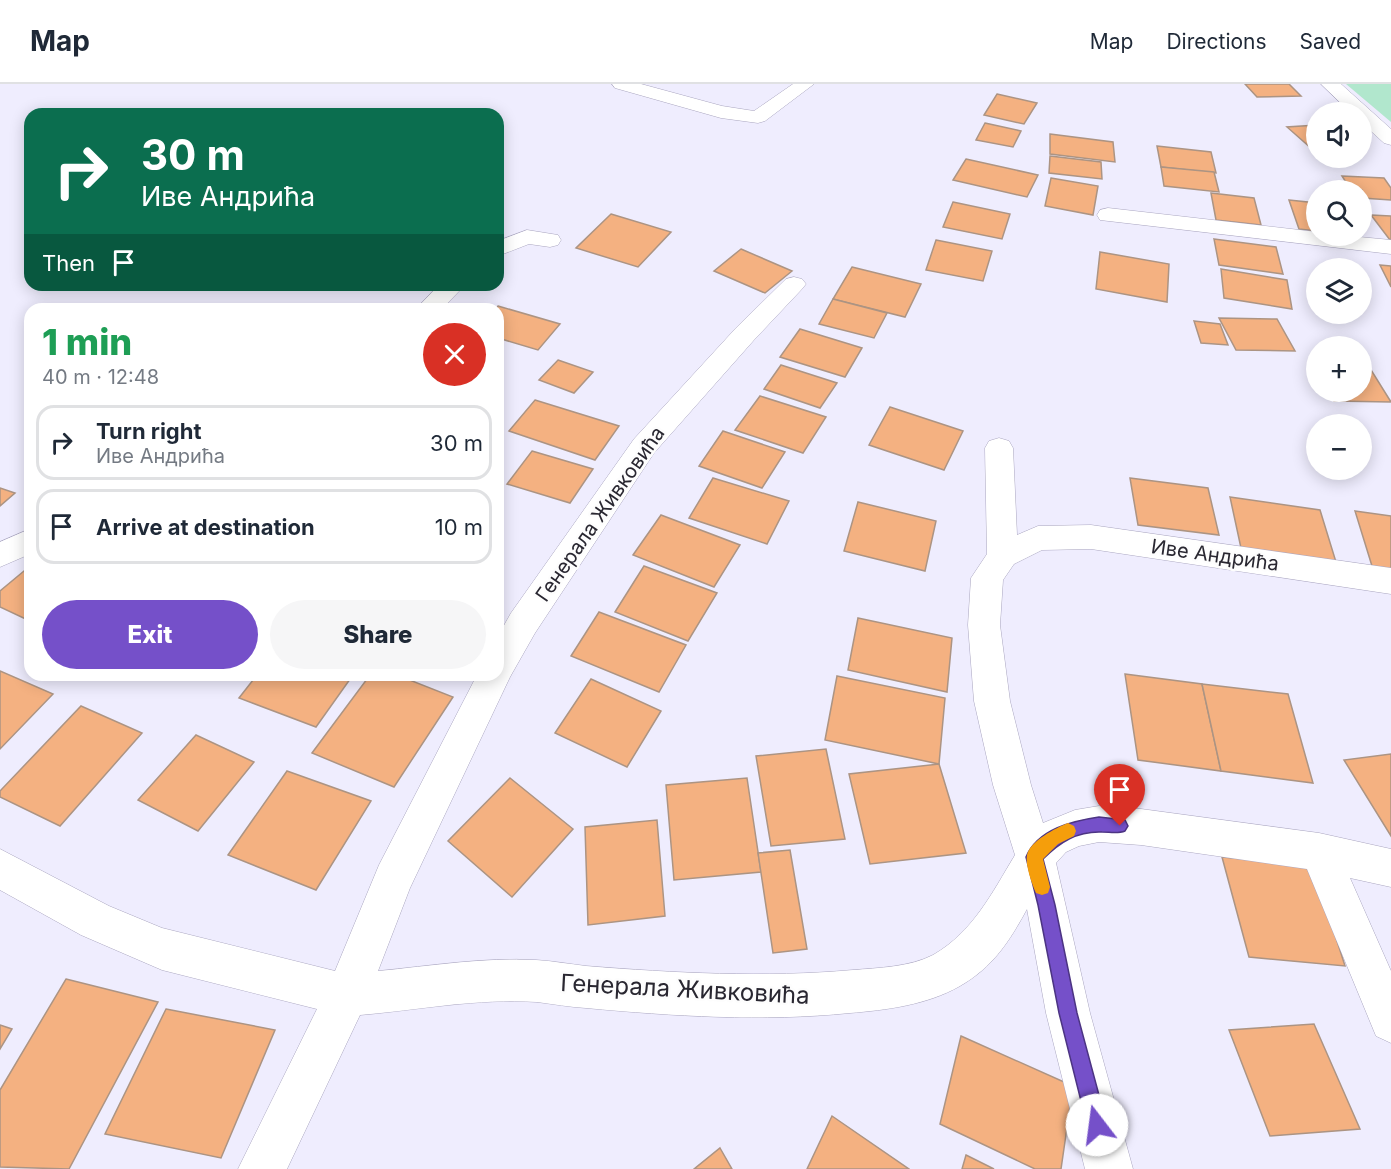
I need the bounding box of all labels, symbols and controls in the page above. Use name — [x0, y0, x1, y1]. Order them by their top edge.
text: Map — [30, 24, 90, 58]
text: Map — [1090, 29, 1133, 54]
text: Directions — [1166, 29, 1267, 54]
text: Saved — [1300, 29, 1361, 54]
map controls — [1306, 102, 1372, 480]
button: sound — [1306, 102, 1372, 168]
text: 30 m — [141, 129, 245, 180]
icon: right — [42, 132, 120, 210]
text: Иве Андрића — [141, 180, 315, 213]
button: search — [1306, 180, 1372, 246]
icon: arrive — [107, 246, 140, 279]
text: Then — [42, 250, 95, 276]
button: layers — [1306, 258, 1372, 324]
text: 1 min — [42, 320, 132, 364]
button: close — [423, 323, 486, 386]
button: + — [1306, 336, 1372, 402]
text: 40 m · 12:48 — [42, 365, 159, 389]
button: − — [1306, 414, 1372, 480]
text: Turn right — [96, 418, 202, 444]
street label: Генерала Живковића — [530, 422, 670, 606]
icon: right — [45, 426, 78, 459]
text: 30 m — [430, 430, 483, 456]
text: Иве Андрића — [96, 444, 225, 468]
icon: arrive — [45, 510, 78, 543]
text: Arrive at destination — [96, 514, 315, 540]
text: 10 m — [435, 514, 483, 540]
street label: Иве Андрића — [1149, 534, 1281, 576]
button: Exit — [42, 600, 258, 669]
button: Share — [270, 600, 486, 669]
pin — [1094, 764, 1145, 826]
icon: arrive — [1103, 773, 1136, 806]
street label: Генерала Живковића — [560, 968, 810, 1010]
position arrow — [1065, 1093, 1129, 1157]

